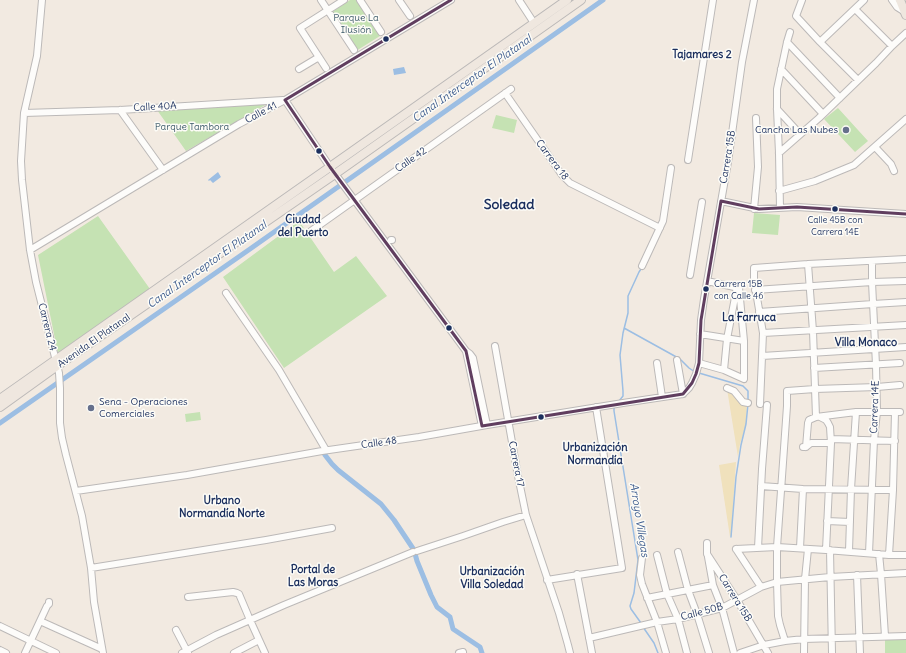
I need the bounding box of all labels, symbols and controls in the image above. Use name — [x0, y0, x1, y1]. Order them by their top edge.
park label: Parque La Ilusión — [333, 12, 379, 36]
water label: Canal Interceptor El Platanal — [410, 33, 534, 125]
unlabelled marker — [381, 34, 391, 44]
district label: Tajamares 2 — [672, 48, 732, 62]
street label: Calle 40A — [133, 100, 177, 114]
street label: Calle 41 — [243, 100, 279, 126]
park label: Parque Tambora — [155, 121, 229, 133]
place label: Cancha Las Nubes — [755, 124, 838, 136]
marker: Cancha Las Nubes — [841, 125, 851, 135]
street label: Carrera 15B — [718, 129, 738, 185]
street label: Carrera 18 — [533, 138, 571, 182]
street label: Calle 42 — [393, 145, 429, 175]
unlabelled marker — [314, 146, 324, 156]
district label: Soledad — [484, 197, 534, 213]
marker: Calle 45B con Carrera 14E — [830, 204, 840, 214]
district label: Ciudad del Puerto — [278, 213, 328, 239]
place label: Calle 45B con Carrera 14E — [807, 215, 863, 236]
water label: Canal Interceptor El Platanal — [145, 219, 269, 311]
place label: Carrera 15B con Calle 46 — [714, 279, 763, 300]
marker: Carrera 15B con Calle 46 — [701, 284, 711, 294]
street label: Carrera 24 — [35, 302, 59, 352]
street label: Avenida El Platanal — [55, 311, 133, 371]
district label: La Farruca — [722, 311, 776, 325]
unlabelled marker — [444, 323, 454, 333]
district label: Villa Monaco — [835, 336, 897, 350]
street label: Carrera 14E — [868, 380, 882, 434]
place label: Sena - Operaciones Comerciales — [99, 396, 188, 420]
marker: Sena - Operaciones Comerciales — [86, 403, 96, 413]
unlabelled marker — [536, 412, 546, 422]
street label: Calle 48 — [360, 435, 398, 451]
street label: Carrera 17 — [506, 440, 526, 488]
district label: Urbanización Normandía — [562, 441, 628, 467]
water label: Arroyo Villegas — [627, 482, 651, 558]
district label: Urbano Normandía Norte — [179, 494, 265, 520]
district label: Portal de Las Moras — [288, 563, 338, 589]
district label: Urbanización Villa Soledad — [459, 565, 525, 591]
street label: Carrera 15B — [716, 572, 754, 624]
street label: Calle 50B — [680, 601, 724, 623]

